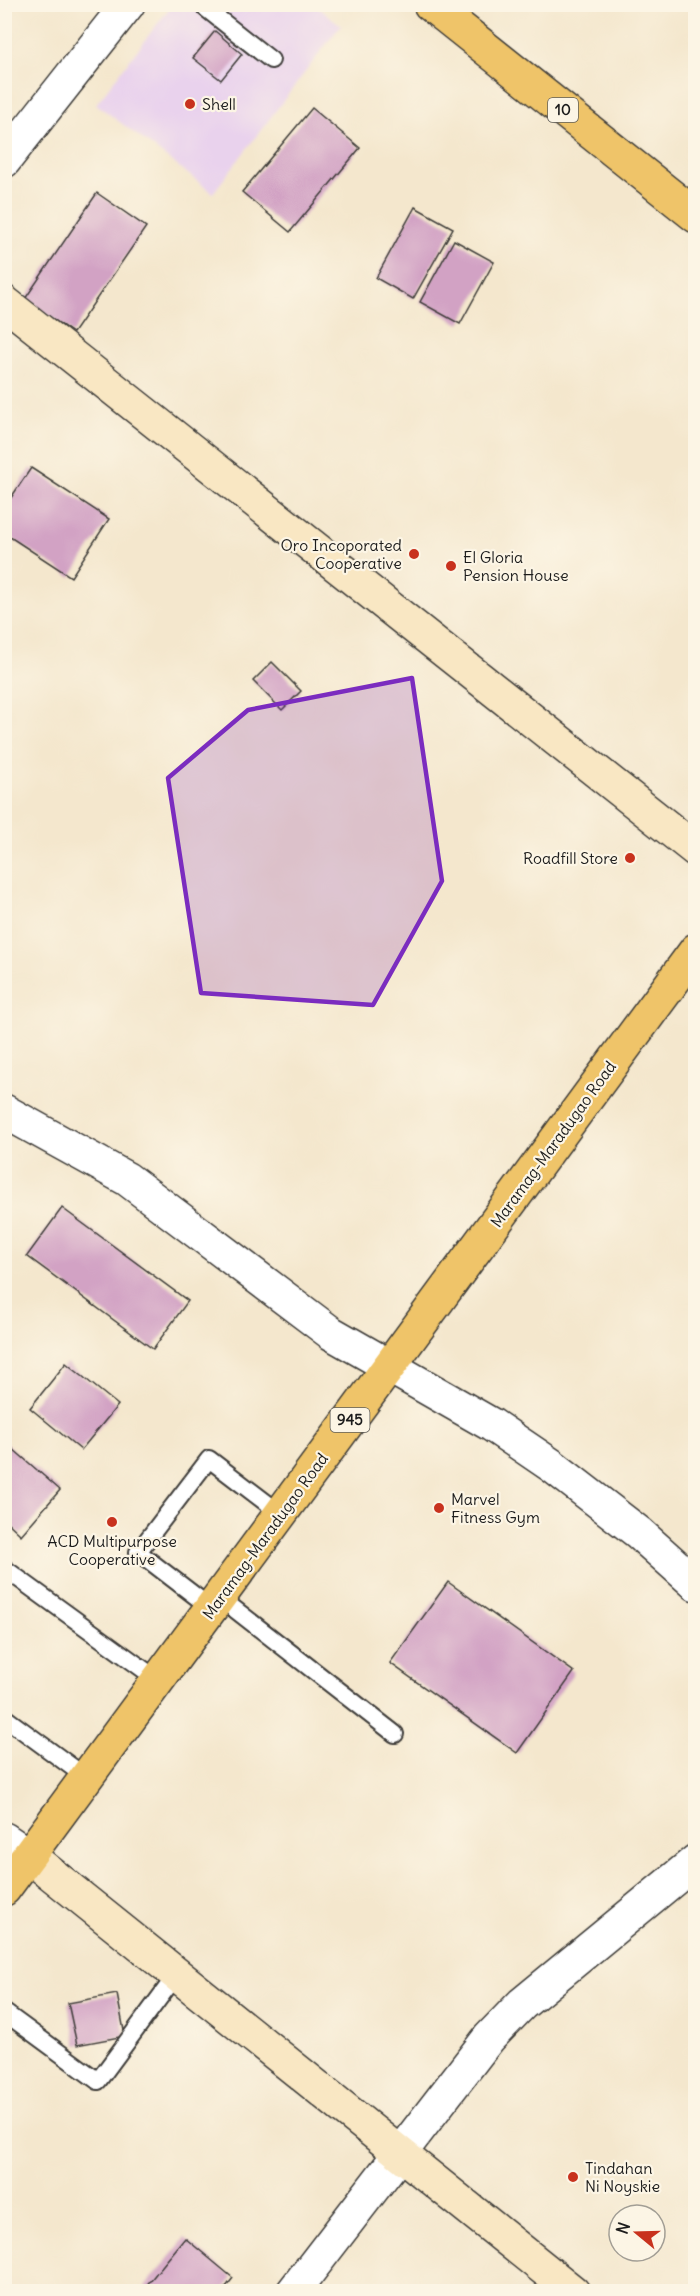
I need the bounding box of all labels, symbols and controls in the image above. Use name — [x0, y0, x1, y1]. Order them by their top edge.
place label: Shell — [202, 94, 236, 114]
marker: Shell — [183, 97, 197, 111]
road number: 10 — [548, 98, 578, 122]
place label: Oro Incoporated Cooperative — [280, 535, 402, 573]
marker: Oro Incoporated Cooperative — [407, 547, 421, 561]
place label: El Gloria Pension House — [463, 547, 569, 585]
marker: El Gloria Pension House — [444, 559, 458, 573]
place label: Roadfill Store — [523, 848, 618, 868]
marker: Roadfill Store — [623, 851, 637, 865]
street label: Maramag-Maradugao Road — [486, 1057, 620, 1231]
road number: 945 — [330, 1408, 370, 1432]
street label: Maramag-Maradugao Road — [198, 1449, 332, 1623]
place label: Marvel Fitness Gym — [451, 1489, 540, 1527]
marker: Marvel Fitness Gym — [432, 1501, 446, 1515]
marker: ACD Multipurpose Cooperative — [105, 1515, 119, 1529]
place label: ACD Multipurpose Cooperative — [47, 1531, 177, 1569]
place label: Tindahan Ni Noyskie — [585, 2158, 660, 2196]
marker: Tindahan Ni Noyskie — [566, 2170, 580, 2184]
north arrow — [607, 2203, 667, 2263]
text: N — [612, 2220, 634, 2237]

